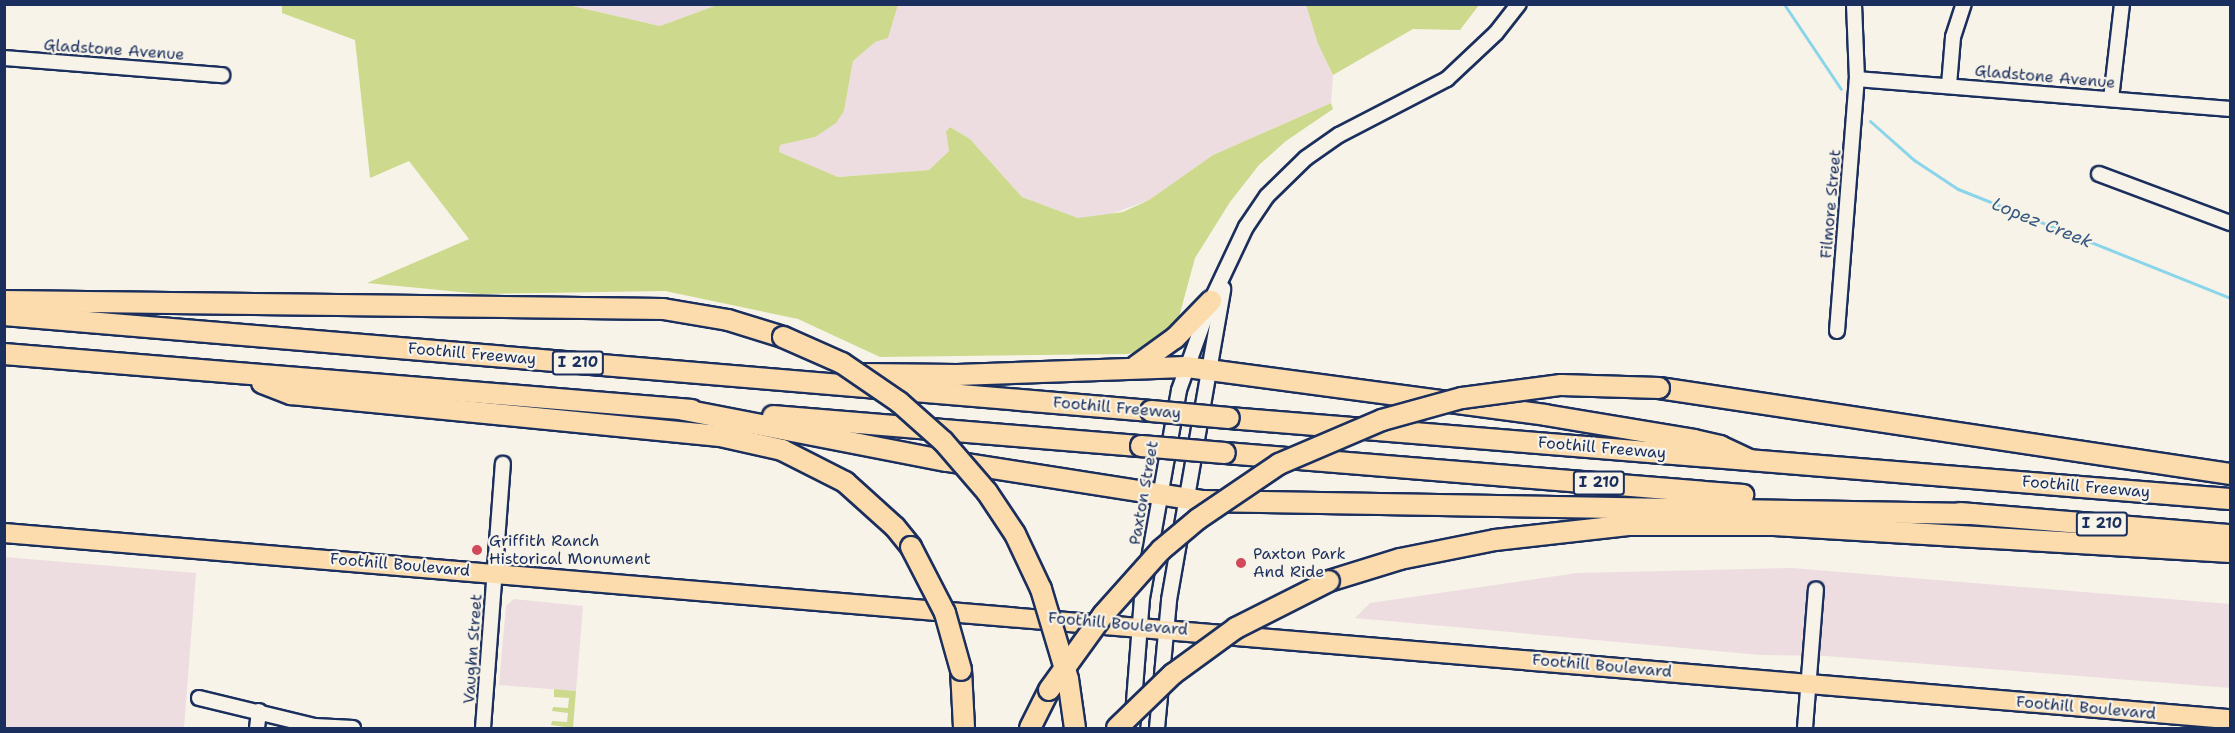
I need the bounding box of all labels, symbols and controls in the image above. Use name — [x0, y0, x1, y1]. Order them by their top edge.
street label: Gladstone Avenue — [43, 36, 185, 64]
street label: Gladstone Avenue — [1974, 61, 2116, 93]
street label: Filmore Street — [1817, 149, 1845, 259]
water label: Lopez Creek — [1989, 193, 2095, 253]
street label: Foothill Freeway — [407, 339, 537, 369]
road number: I 210 — [551, 351, 605, 375]
street label: Foothill Freeway — [1052, 393, 1182, 423]
street label: Foothill Freeway — [1537, 433, 1667, 463]
street label: Paxton Street — [1125, 439, 1163, 547]
road number: I 210 — [1572, 471, 1626, 495]
street label: Foothill Freeway — [2021, 472, 2151, 502]
road number: I 210 — [2075, 512, 2129, 536]
place label: Griffith Ranch Historical Monument — [489, 531, 651, 569]
marker: Griffith Ranch Historical Monument — [470, 543, 484, 557]
place label: Paxton Park And Ride — [1253, 544, 1346, 582]
street label: Foothill Boulevard — [329, 549, 471, 581]
marker: Paxton Park And Ride — [1234, 556, 1248, 570]
street label: Vaughn Street — [460, 593, 486, 705]
street label: Foothill Boulevard — [1047, 608, 1189, 640]
street label: Foothill Boulevard — [1531, 650, 1673, 682]
street label: Foothill Boulevard — [2015, 692, 2157, 724]

